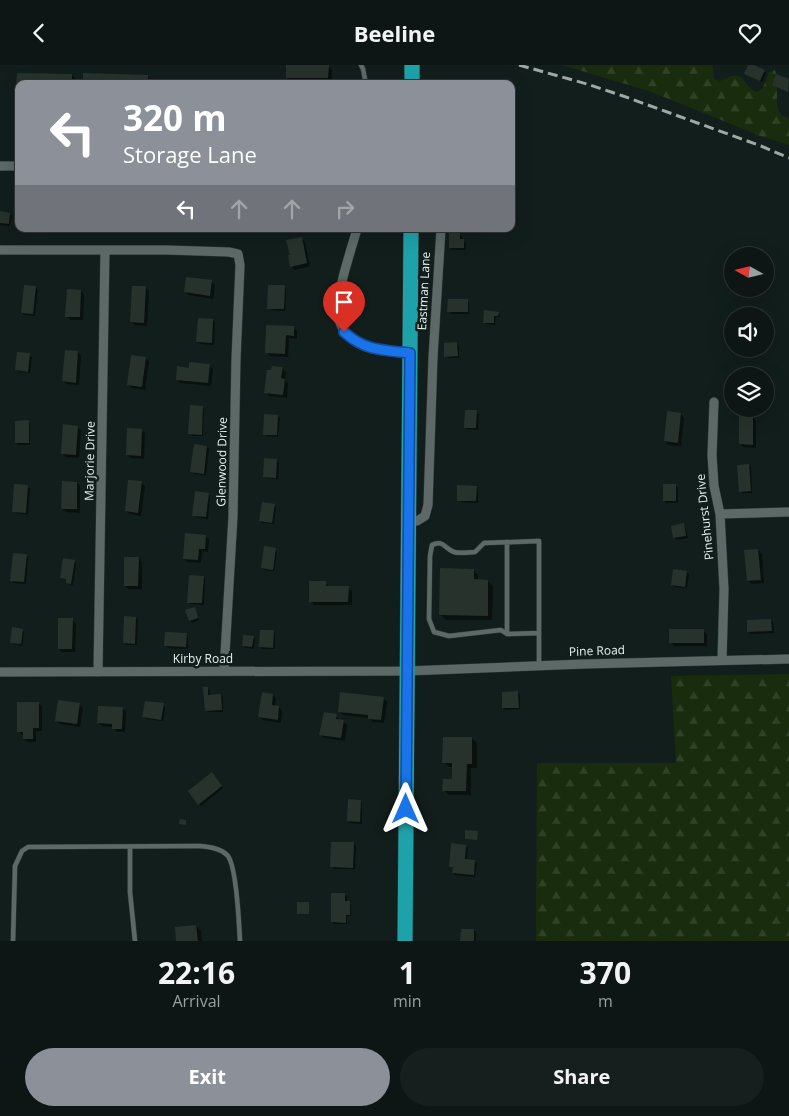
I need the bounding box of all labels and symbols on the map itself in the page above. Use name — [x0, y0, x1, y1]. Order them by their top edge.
north arrow — [724, 247, 774, 297]
street label: Eastman Lane — [413, 251, 434, 331]
pin — [323, 281, 365, 332]
street label: Glenwood Drive — [212, 417, 231, 507]
street label: Marjorie Drive — [80, 421, 99, 501]
street label: Pinehurst Drive — [692, 473, 717, 561]
street label: Pine Road — [569, 641, 625, 660]
street label: Kirby Road — [173, 650, 233, 667]
position arrow — [379, 782, 431, 834]

